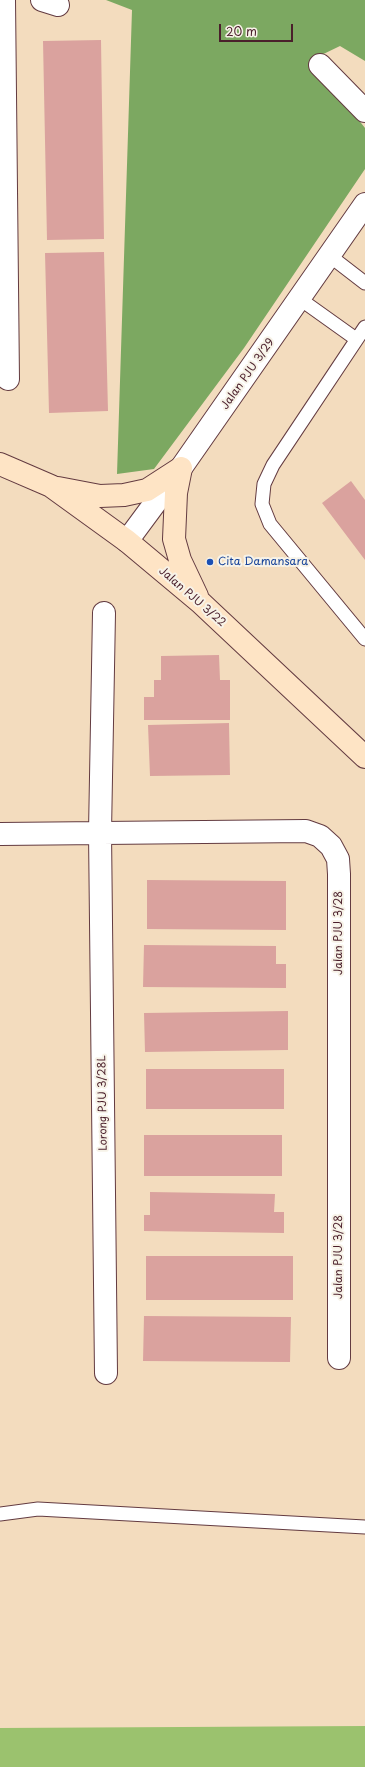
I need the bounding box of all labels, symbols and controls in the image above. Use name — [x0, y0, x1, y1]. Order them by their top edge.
scale bar — [221, 16, 295, 42]
text: 20 m — [226, 22, 257, 40]
street label: Jalan PJU 3/29 — [219, 336, 277, 412]
place label: Cita Damansara — [218, 555, 308, 569]
marker: Cita Damansara — [205, 557, 215, 567]
street label: Jalan PJU 3/22 — [156, 564, 228, 630]
street label: Jalan PJU 3/28 — [332, 891, 346, 975]
street label: Lorong PJU 3/28L — [96, 1055, 110, 1151]
street label: Jalan PJU 3/28 — [332, 1215, 346, 1299]

